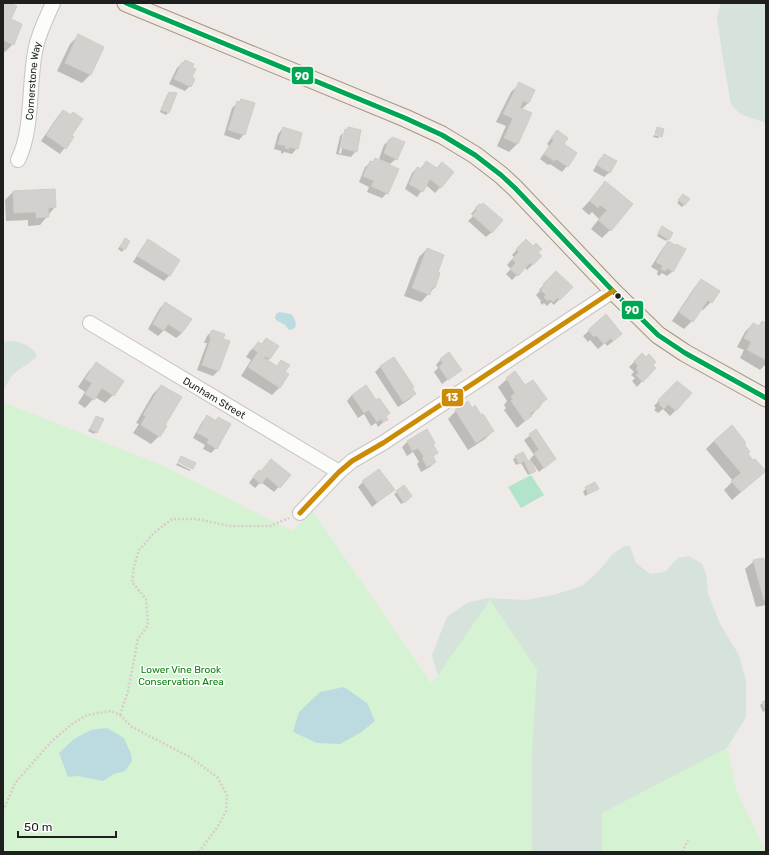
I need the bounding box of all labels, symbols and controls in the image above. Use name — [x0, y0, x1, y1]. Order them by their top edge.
street label: Cornerstone Way — [24, 40, 44, 121]
line badge: 90 — [291, 66, 314, 85]
text: 90 — [295, 70, 309, 83]
unlabelled marker — [613, 291, 623, 301]
line badge: 90 — [621, 300, 644, 320]
text: 90 — [625, 304, 639, 317]
street label: Dunham Street — [180, 375, 247, 422]
line badge: 13 — [441, 388, 464, 407]
text: 13 — [446, 391, 458, 404]
park label: Lower Vine Brook Conservation Area — [138, 664, 224, 688]
scale bar — [18, 813, 116, 839]
text: 50 m — [24, 820, 52, 834]

